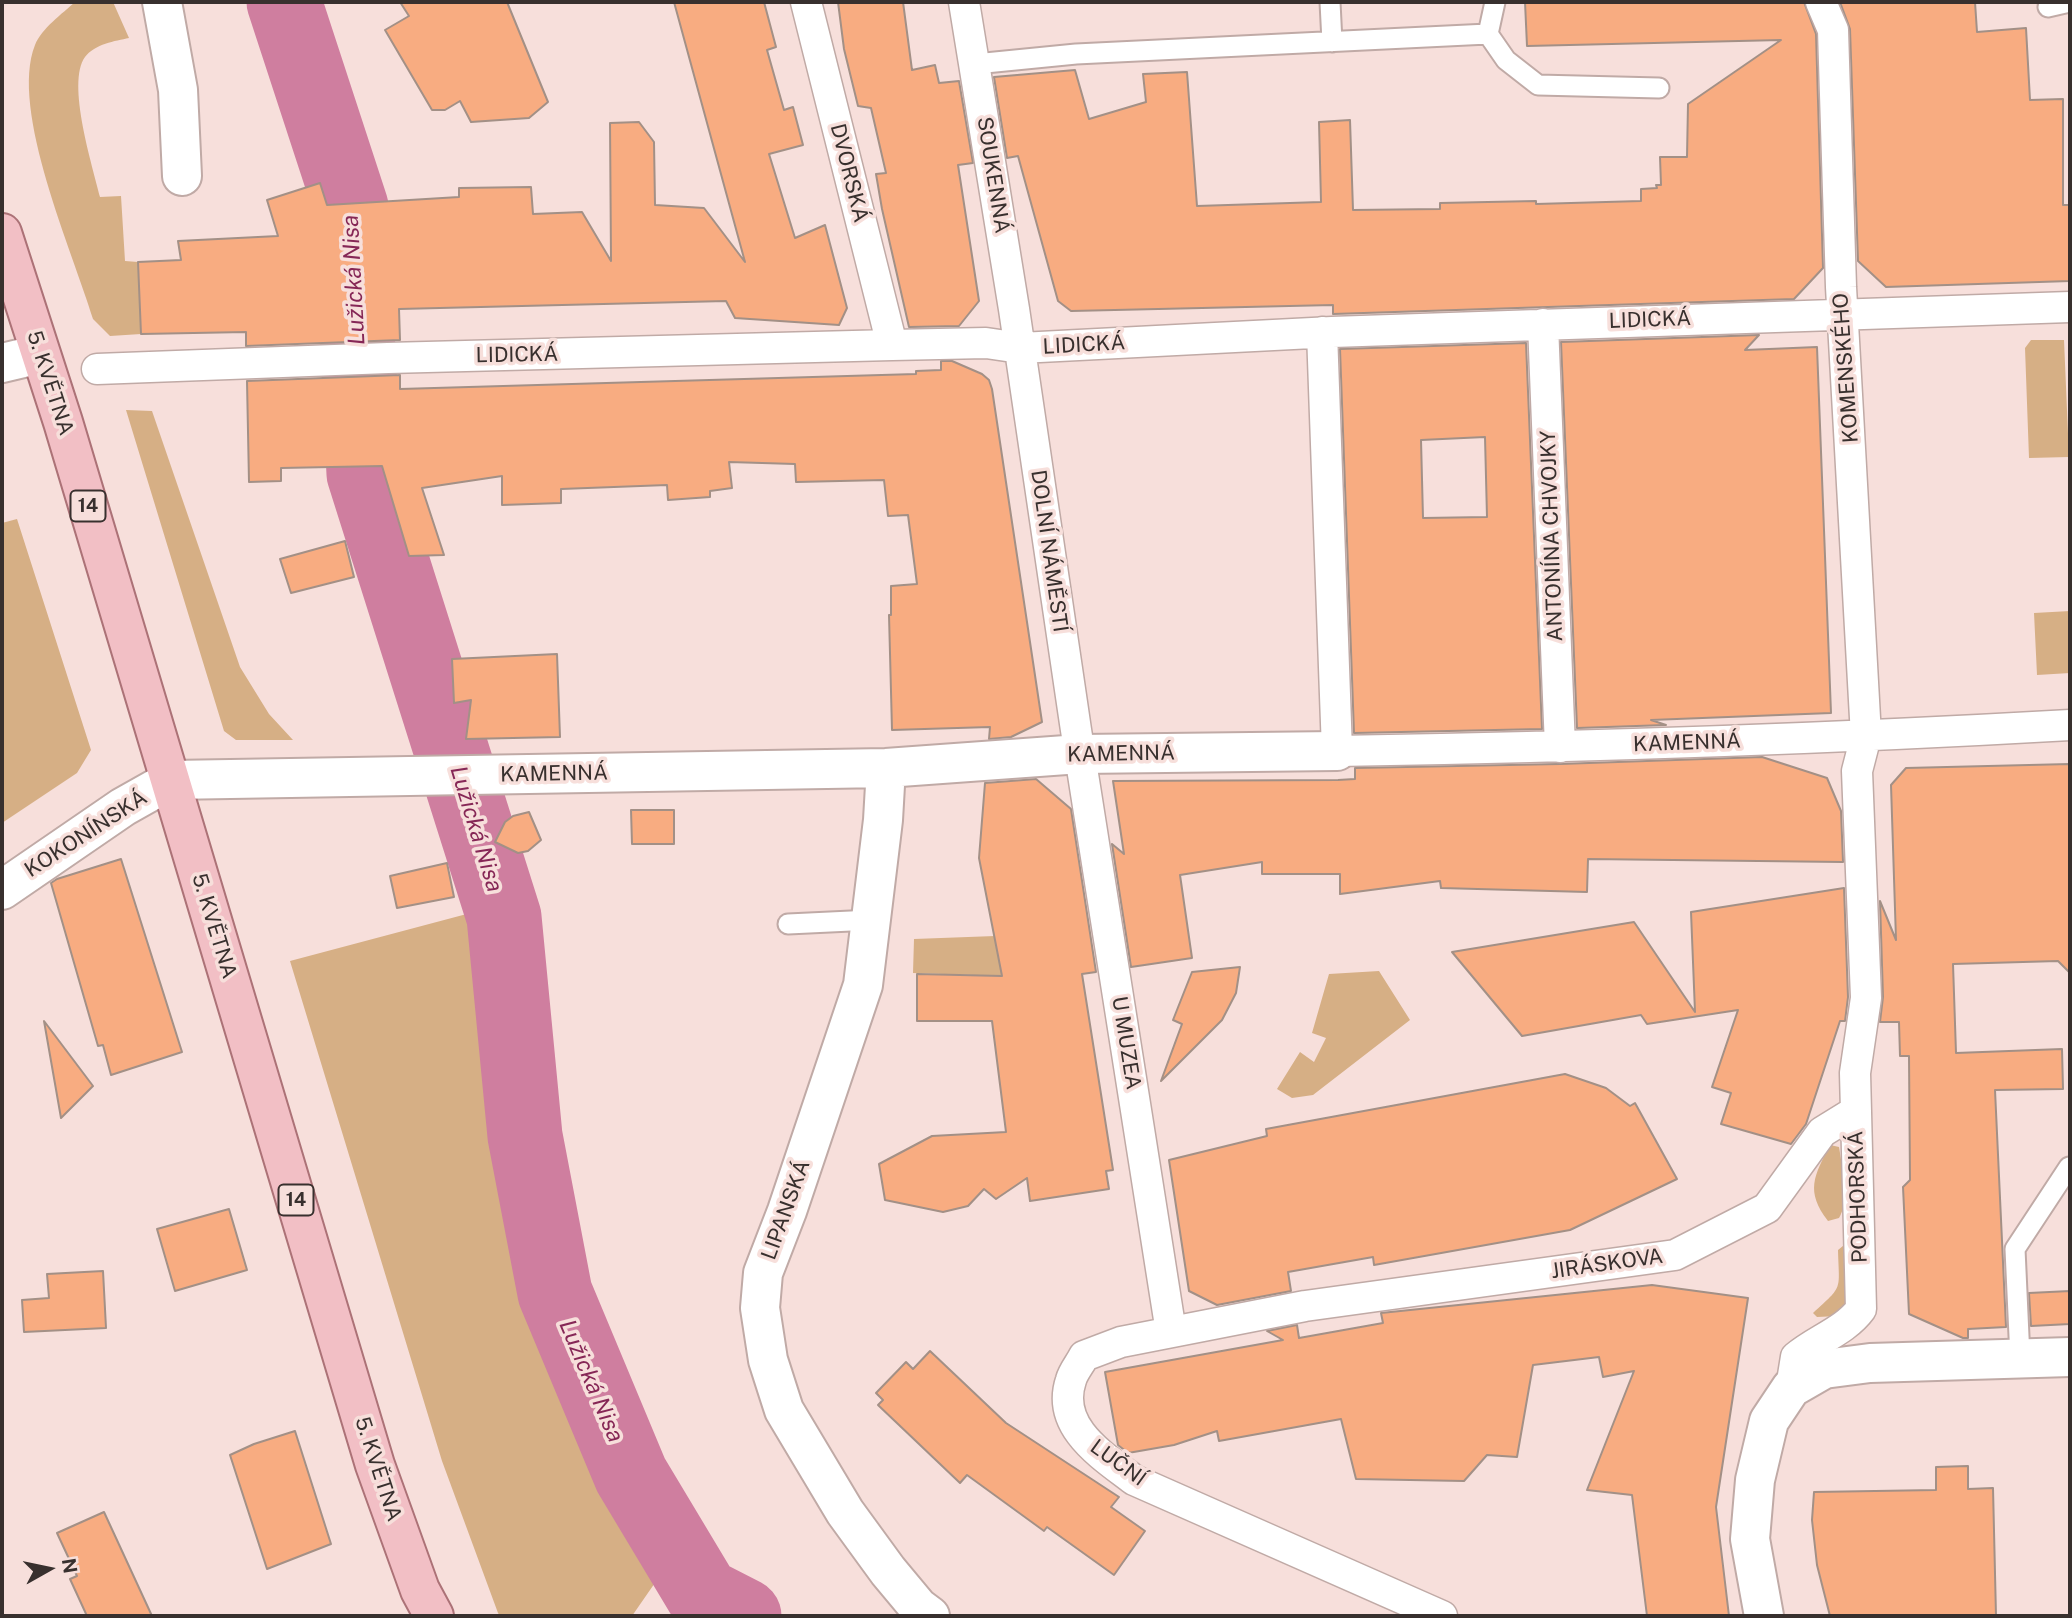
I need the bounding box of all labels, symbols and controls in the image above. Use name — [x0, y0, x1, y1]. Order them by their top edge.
street label: SOUKENNÁ — [971, 115, 1015, 235]
street label: DVORSKÁ — [825, 121, 873, 225]
water label: Lužická Nisa — [337, 214, 371, 346]
street label: KOMENSKÉHO — [1828, 292, 1864, 444]
street label: LIDICKÁ — [1608, 306, 1692, 334]
street label: 5. KVĚTNA — [21, 327, 79, 439]
street label: LIDICKÁ — [1042, 330, 1126, 360]
street label: LIDICKÁ — [476, 342, 558, 368]
street label: ANTONÍNA CHVOJKY — [1536, 430, 1568, 642]
street label: DOLNÍ NÁMĚSTÍ — [1025, 468, 1073, 634]
road number: 14 — [70, 491, 106, 522]
street label: KAMENNÁ — [1633, 729, 1741, 757]
street label: KAMENNÁ — [1067, 740, 1175, 768]
street label: KAMENNÁ — [500, 760, 608, 788]
water label: Lužická Nisa — [444, 763, 508, 895]
street label: KOKONÍNSKÁ — [20, 785, 152, 883]
street label: 5. KVĚTNA — [186, 870, 242, 982]
street label: U MUZEA — [1106, 994, 1146, 1092]
street label: PODHORSKÁ — [1843, 1130, 1873, 1264]
street label: LIPANSKÁ — [756, 1157, 816, 1263]
road number: 14 — [278, 1184, 314, 1216]
street label: JIRÁSKOVA — [1549, 1244, 1665, 1284]
water label: Lužická Nisa — [553, 1316, 629, 1446]
street label: 5. KVĚTNA — [349, 1413, 407, 1525]
street label: LUČNÍ — [1085, 1434, 1151, 1492]
north arrow — [14, 1534, 84, 1604]
text: N — [58, 1557, 82, 1575]

